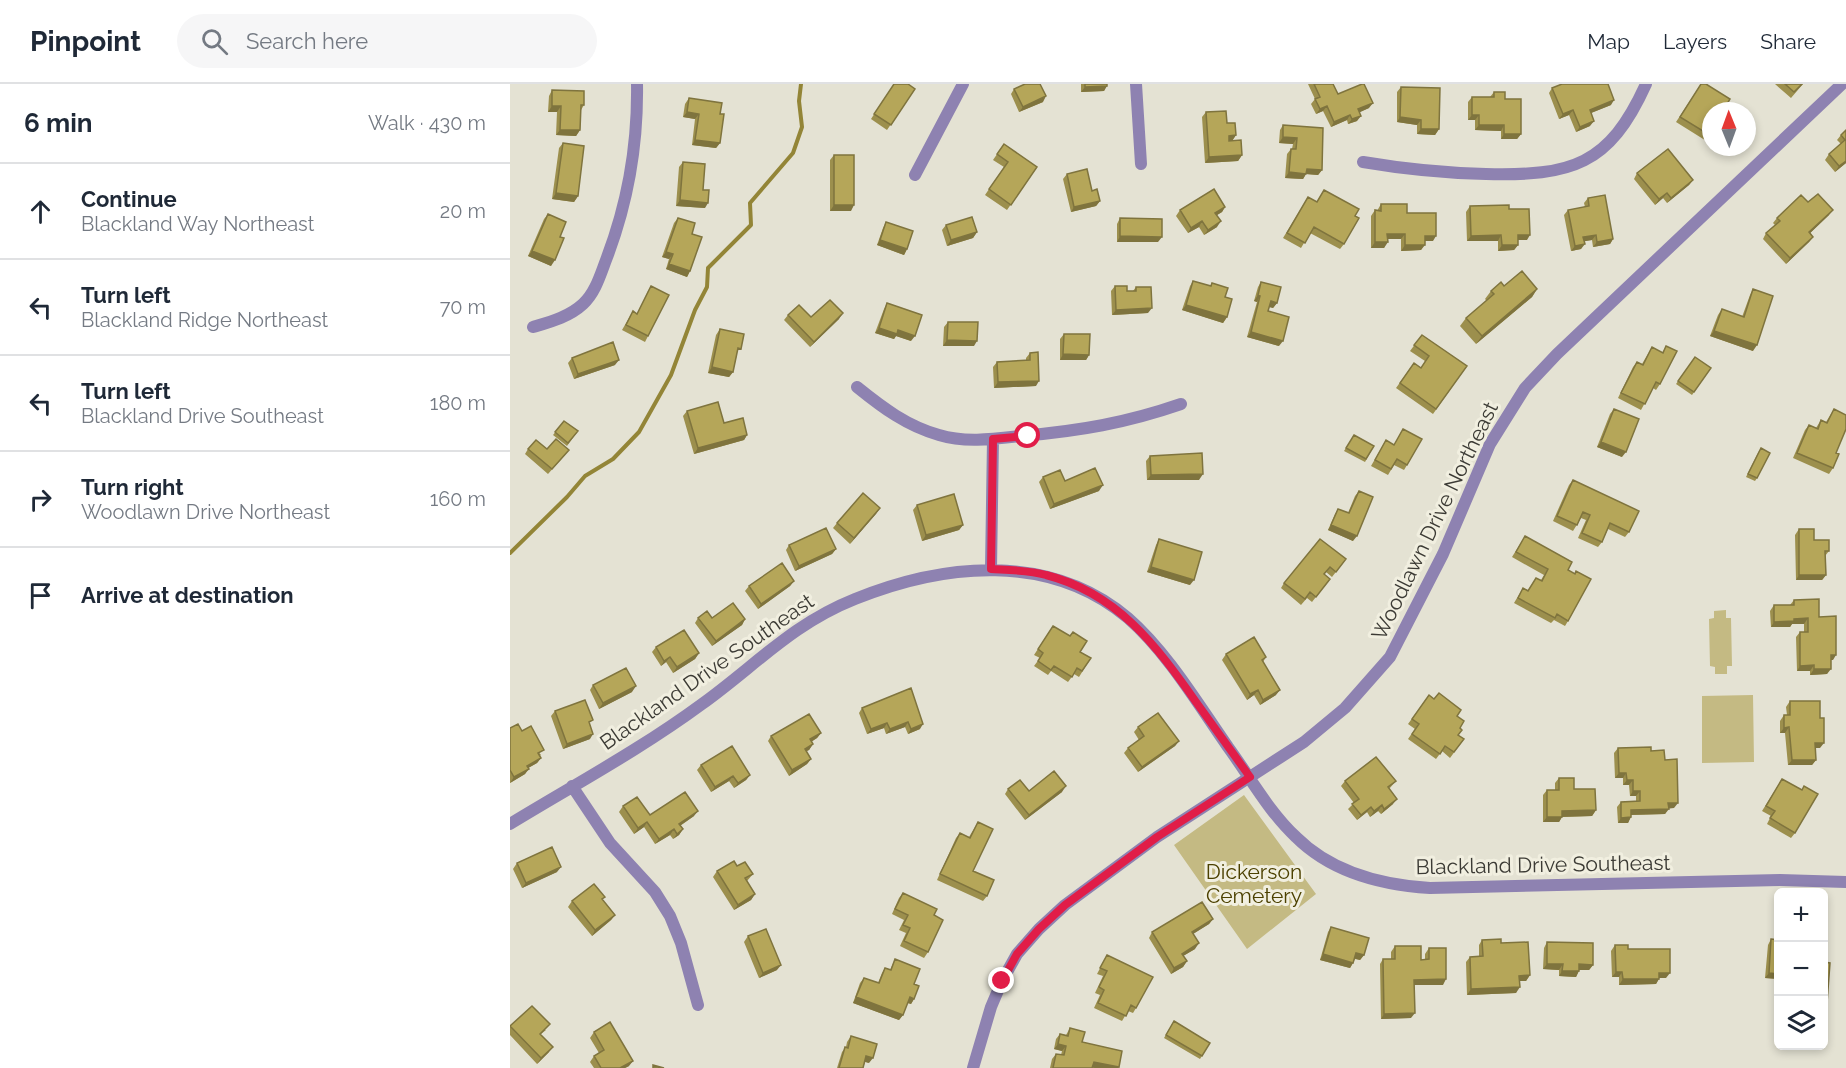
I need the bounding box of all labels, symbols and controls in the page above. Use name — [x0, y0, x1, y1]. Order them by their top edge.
search box — [177, 14, 597, 68]
text: Pinpoint — [30, 25, 141, 58]
icon: search — [198, 25, 231, 58]
text: Search here — [246, 28, 368, 54]
text: Map — [1587, 29, 1630, 54]
text: Layers — [1663, 29, 1727, 54]
text: Share — [1760, 29, 1816, 54]
north arrow — [1702, 102, 1756, 156]
text: 6 min — [24, 108, 93, 138]
text: Walk · 430 m — [368, 111, 486, 135]
text: Continue — [81, 186, 177, 212]
icon: ahead — [24, 195, 57, 228]
text: 20 m — [440, 199, 486, 223]
text: Blackland Way Northeast — [81, 212, 315, 236]
text: Turn left — [81, 282, 171, 308]
icon: left — [24, 291, 57, 324]
text: 70 m — [440, 295, 486, 319]
text: Blackland Ridge Northeast — [81, 308, 328, 332]
text: Turn left — [81, 378, 171, 404]
icon: left — [24, 387, 57, 420]
text: 180 m — [430, 391, 486, 415]
street label: Woodlawn Drive Northeast — [1366, 398, 1503, 644]
text: Blackland Drive Southeast — [81, 404, 324, 428]
route start — [1014, 422, 1040, 448]
text: Turn right — [81, 474, 184, 500]
icon: right — [24, 483, 57, 516]
text: 160 m — [430, 487, 486, 511]
text: Woodlawn Drive Northeast — [81, 500, 330, 524]
icon: arrive — [24, 579, 57, 612]
text: Arrive at destination — [81, 582, 294, 608]
street label: Blackland Drive Southeast — [595, 588, 818, 755]
street label: Blackland Drive Southeast — [1415, 850, 1671, 879]
park label: Dickerson Cemetery — [1206, 859, 1302, 908]
map controls — [1774, 888, 1828, 1050]
button: + — [1774, 888, 1828, 942]
button: − — [1774, 942, 1828, 996]
route end — [988, 967, 1014, 993]
button: layers — [1774, 996, 1828, 1050]

